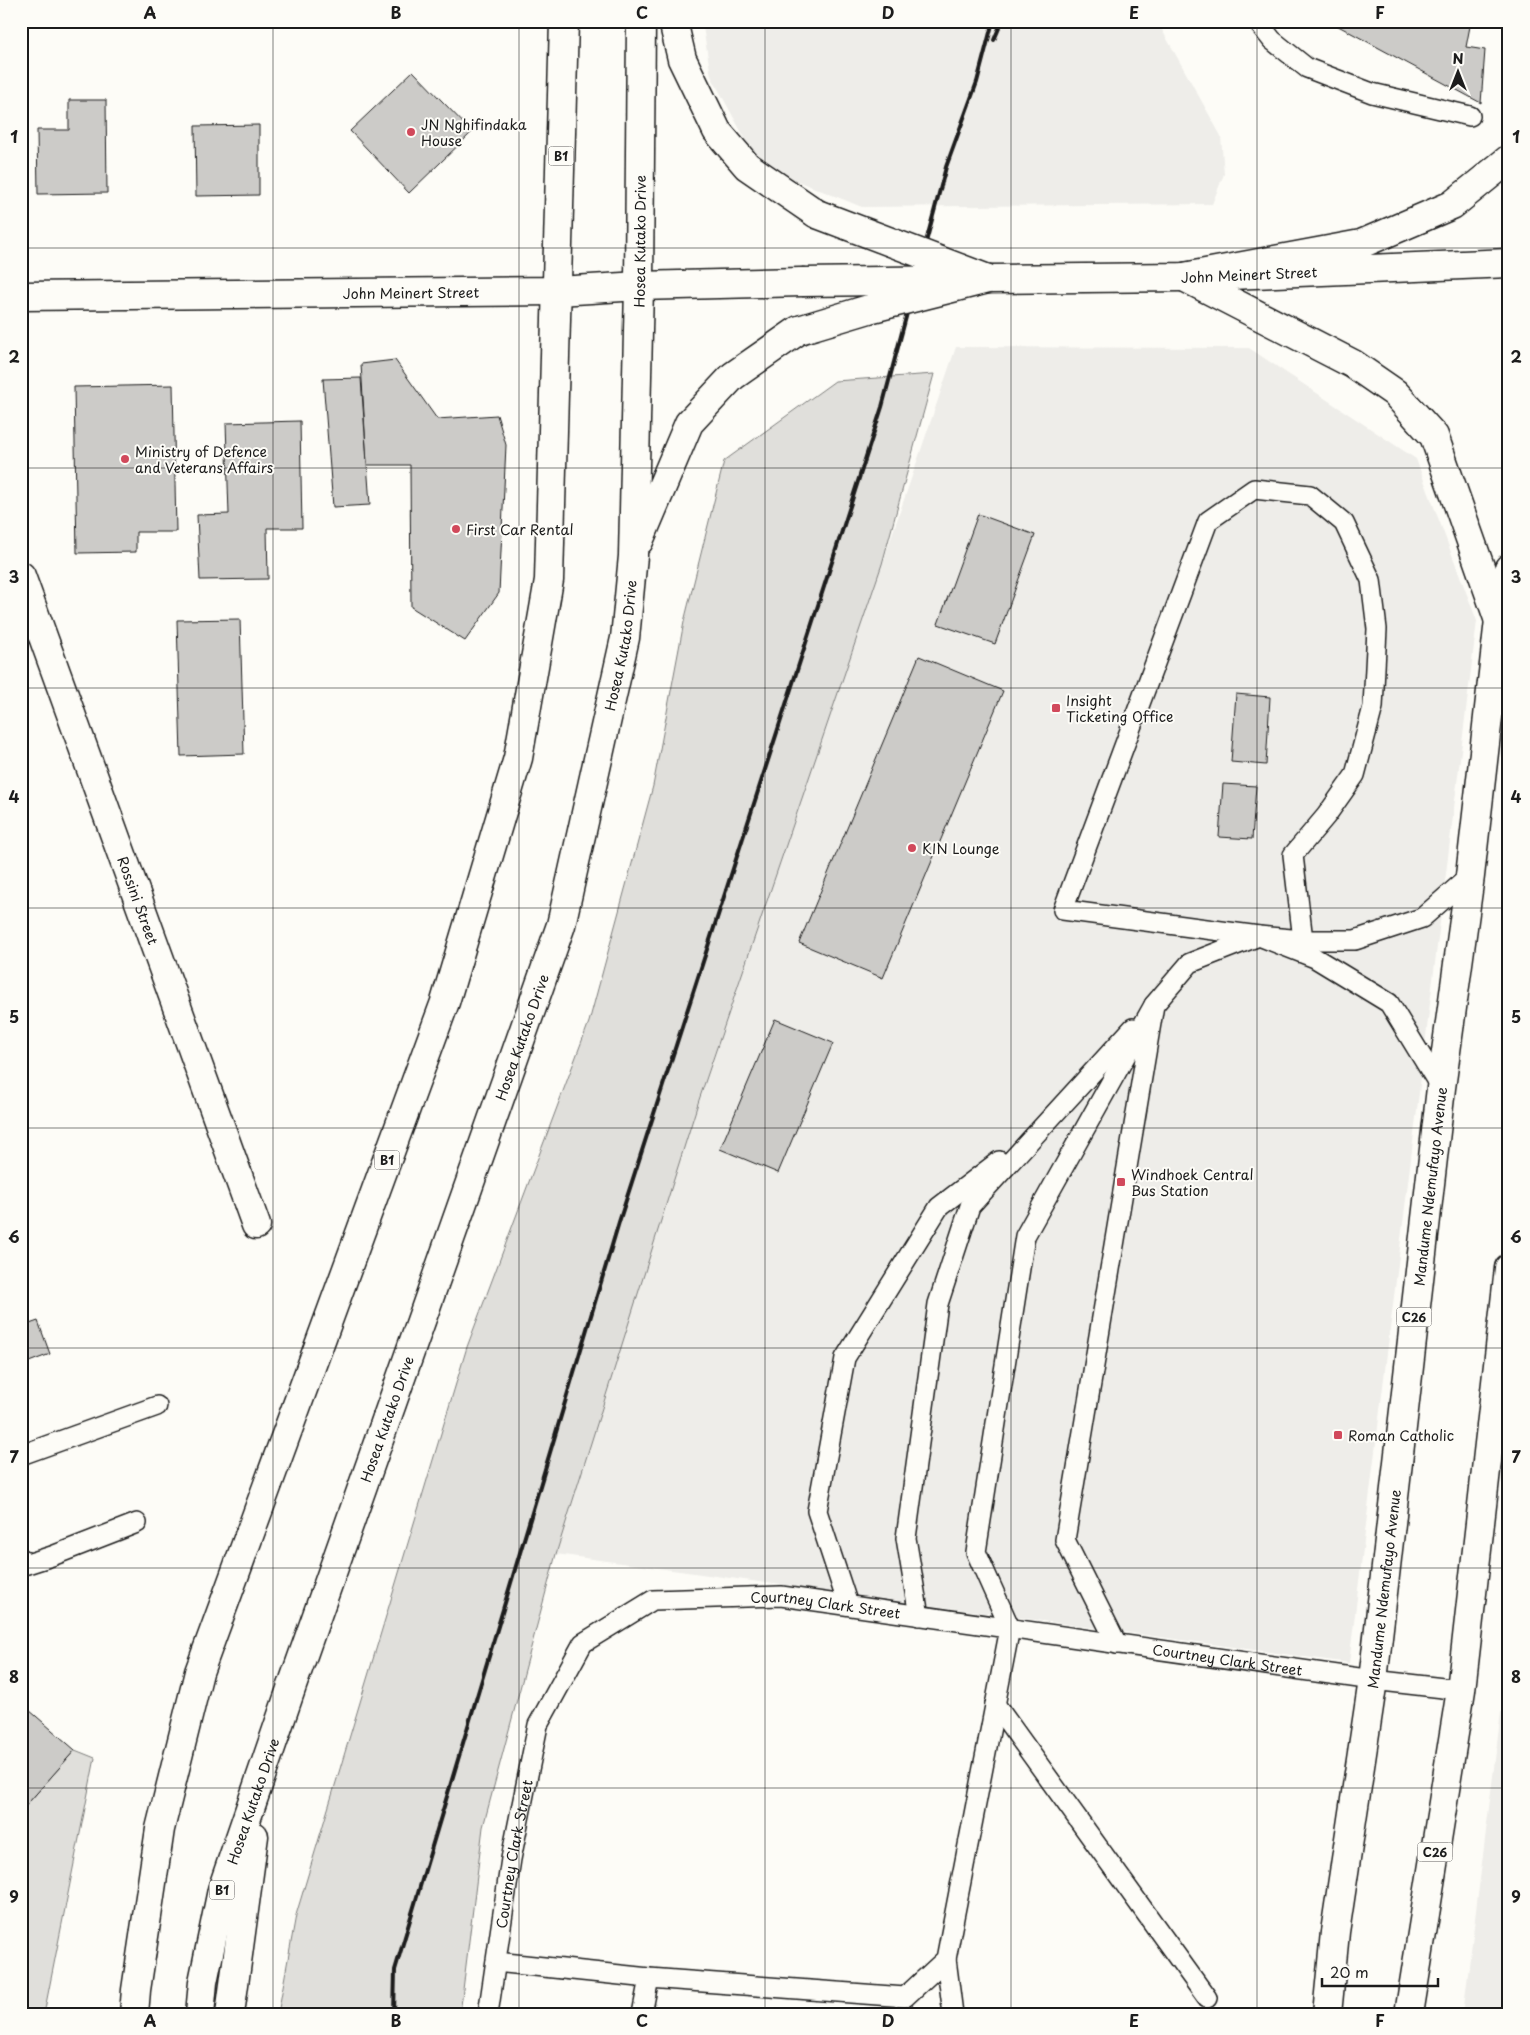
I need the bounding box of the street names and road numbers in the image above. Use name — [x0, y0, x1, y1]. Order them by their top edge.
road number: B1 — [548, 146, 574, 166]
street label: Hosea Kutako Drive — [628, 175, 650, 308]
street label: John Meinert Street — [1180, 261, 1318, 288]
street label: John Meinert Street — [343, 281, 480, 304]
street label: Hosea Kutako Drive — [599, 579, 641, 713]
street label: Rossini Street — [113, 853, 164, 948]
street label: Hosea Kutako Drive — [489, 971, 553, 1103]
street label: Mandume Ndemufayo Avenue — [1408, 1085, 1452, 1287]
road number: B1 — [374, 1150, 400, 1170]
road number: C26 — [1396, 1308, 1432, 1326]
street label: Hosea Kutako Drive — [354, 1353, 418, 1485]
street label: Mandume Ndemufayo Avenue — [1361, 1488, 1405, 1690]
street label: Courtney Clark Street — [750, 1585, 902, 1623]
street label: Courtney Clark Street — [1151, 1638, 1304, 1680]
street label: Hosea Kutako Drive — [221, 1735, 284, 1867]
street label: Courtney Clark Street — [490, 1777, 537, 1930]
road number: C26 — [1418, 1842, 1452, 1861]
road number: B1 — [210, 1880, 234, 1900]

